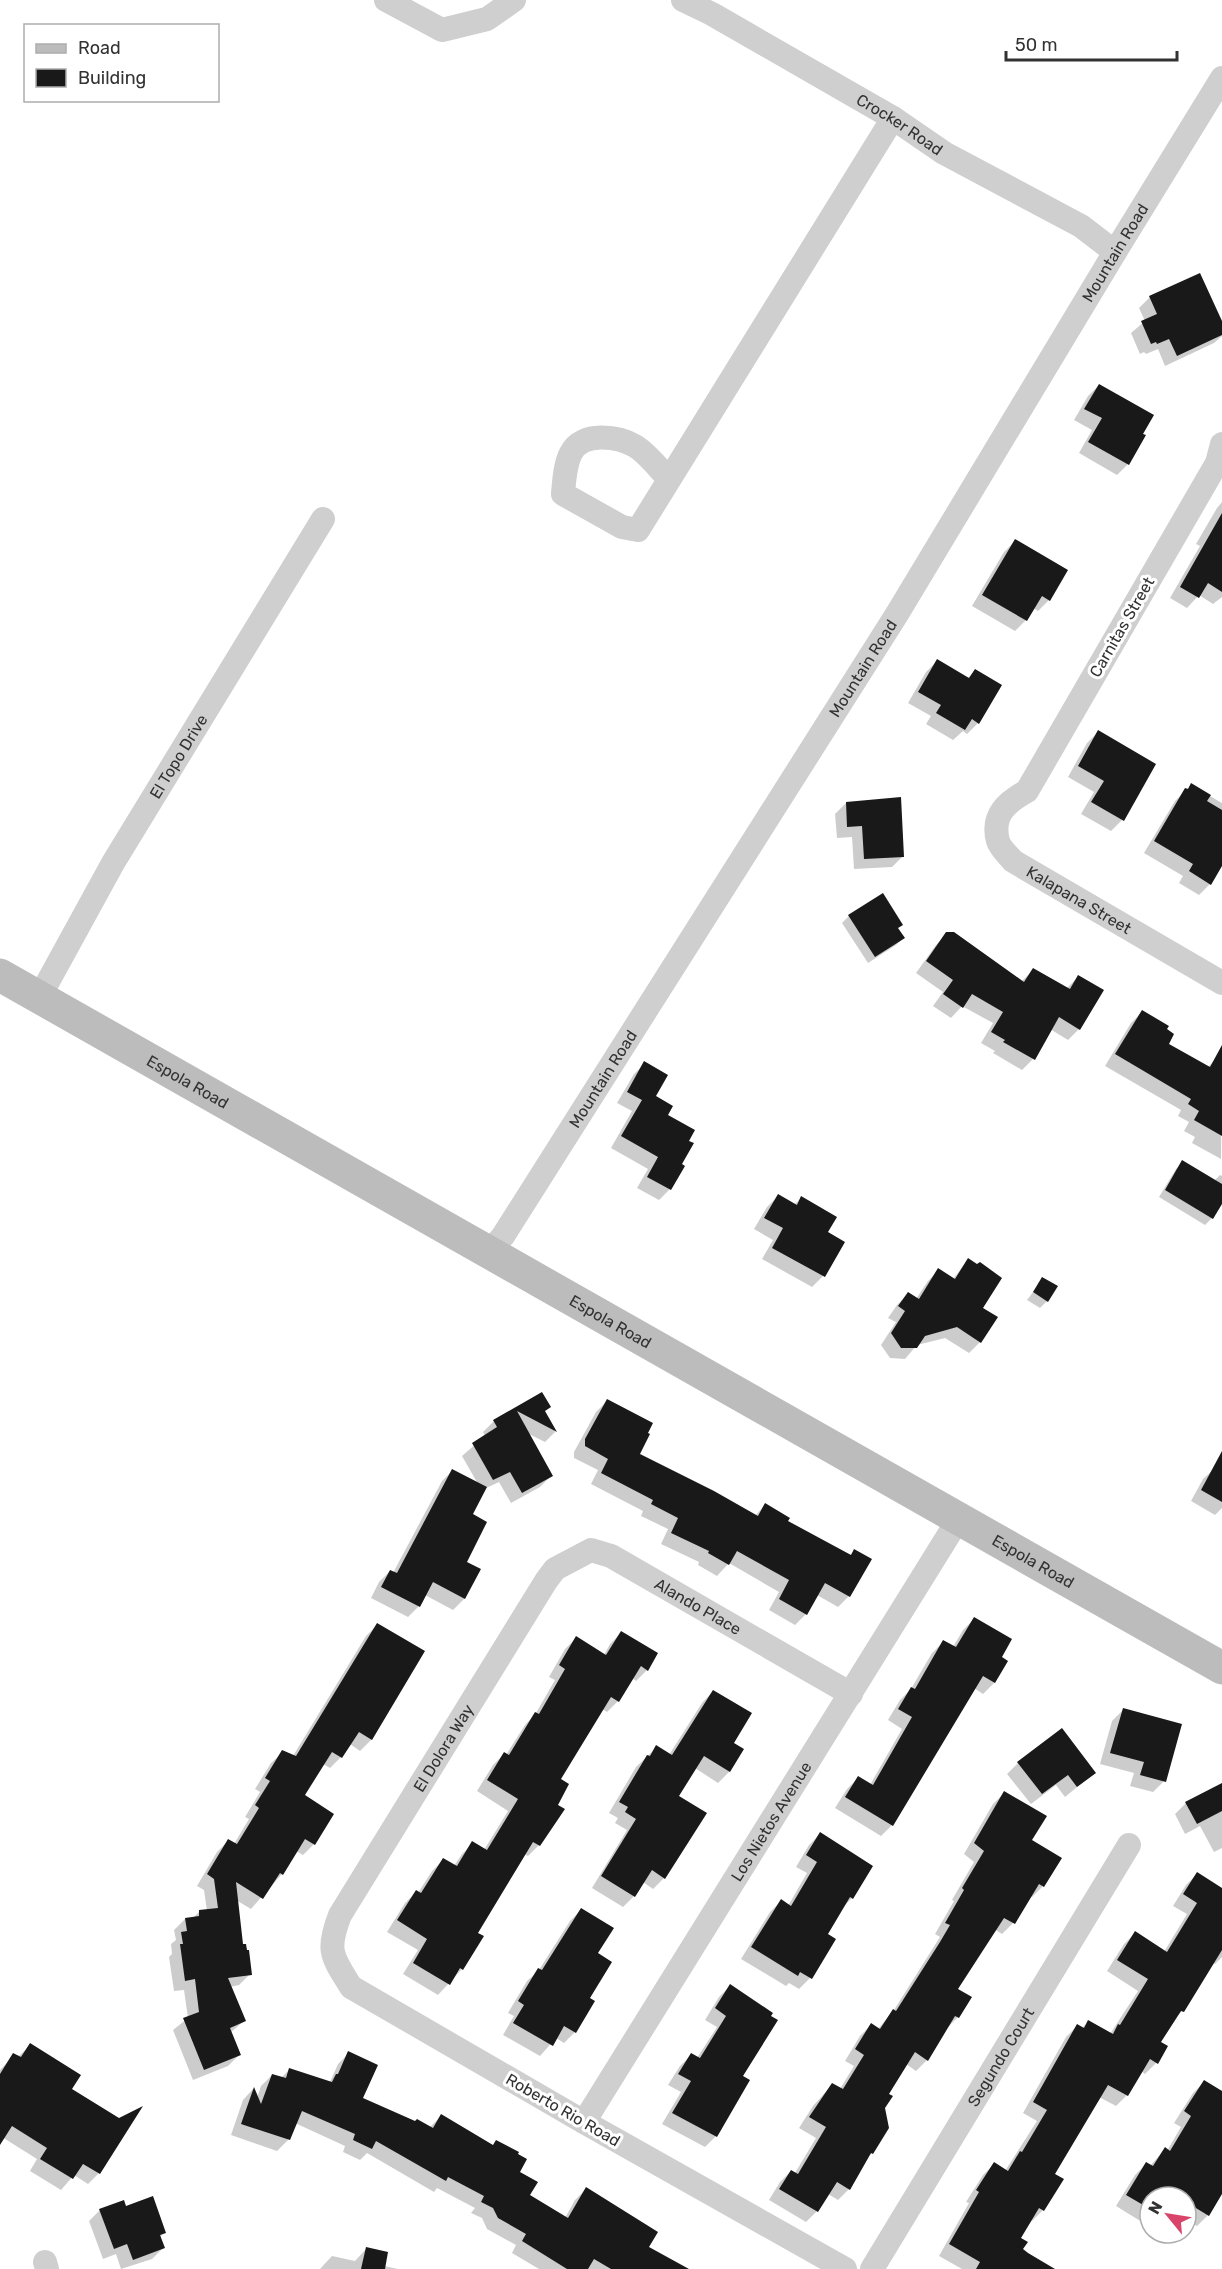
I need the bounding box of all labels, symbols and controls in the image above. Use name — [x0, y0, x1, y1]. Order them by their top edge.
legend — [24, 24, 219, 102]
scale bar — [1006, 24, 1177, 62]
text: 50 m — [1015, 34, 1058, 56]
text: Road — [78, 37, 121, 59]
text: Building — [78, 67, 146, 89]
street label: Crocker Road — [853, 90, 947, 159]
street label: Mountain Road — [1078, 200, 1152, 305]
street label: Carnitas Street — [1086, 574, 1158, 680]
street label: Mountain Road — [825, 616, 901, 720]
street label: El Topo Drive — [145, 711, 211, 802]
street label: Kalapana Street — [1023, 862, 1135, 938]
street label: Mountain Road — [565, 1026, 641, 1131]
street label: Espola Road — [144, 1051, 232, 1112]
street label: Espola Road — [566, 1291, 655, 1352]
street label: Espola Road — [989, 1530, 1078, 1592]
street label: Alando Place — [651, 1574, 745, 1638]
street label: El Dolora Way — [409, 1700, 477, 1795]
street label: Los Nietos Avenue — [727, 1758, 815, 1885]
street label: Segundo Court — [963, 2004, 1038, 2110]
street label: Roberto Rio Road — [502, 2070, 624, 2150]
north arrow — [1138, 2185, 1198, 2245]
text: N — [1144, 2198, 1167, 2217]

